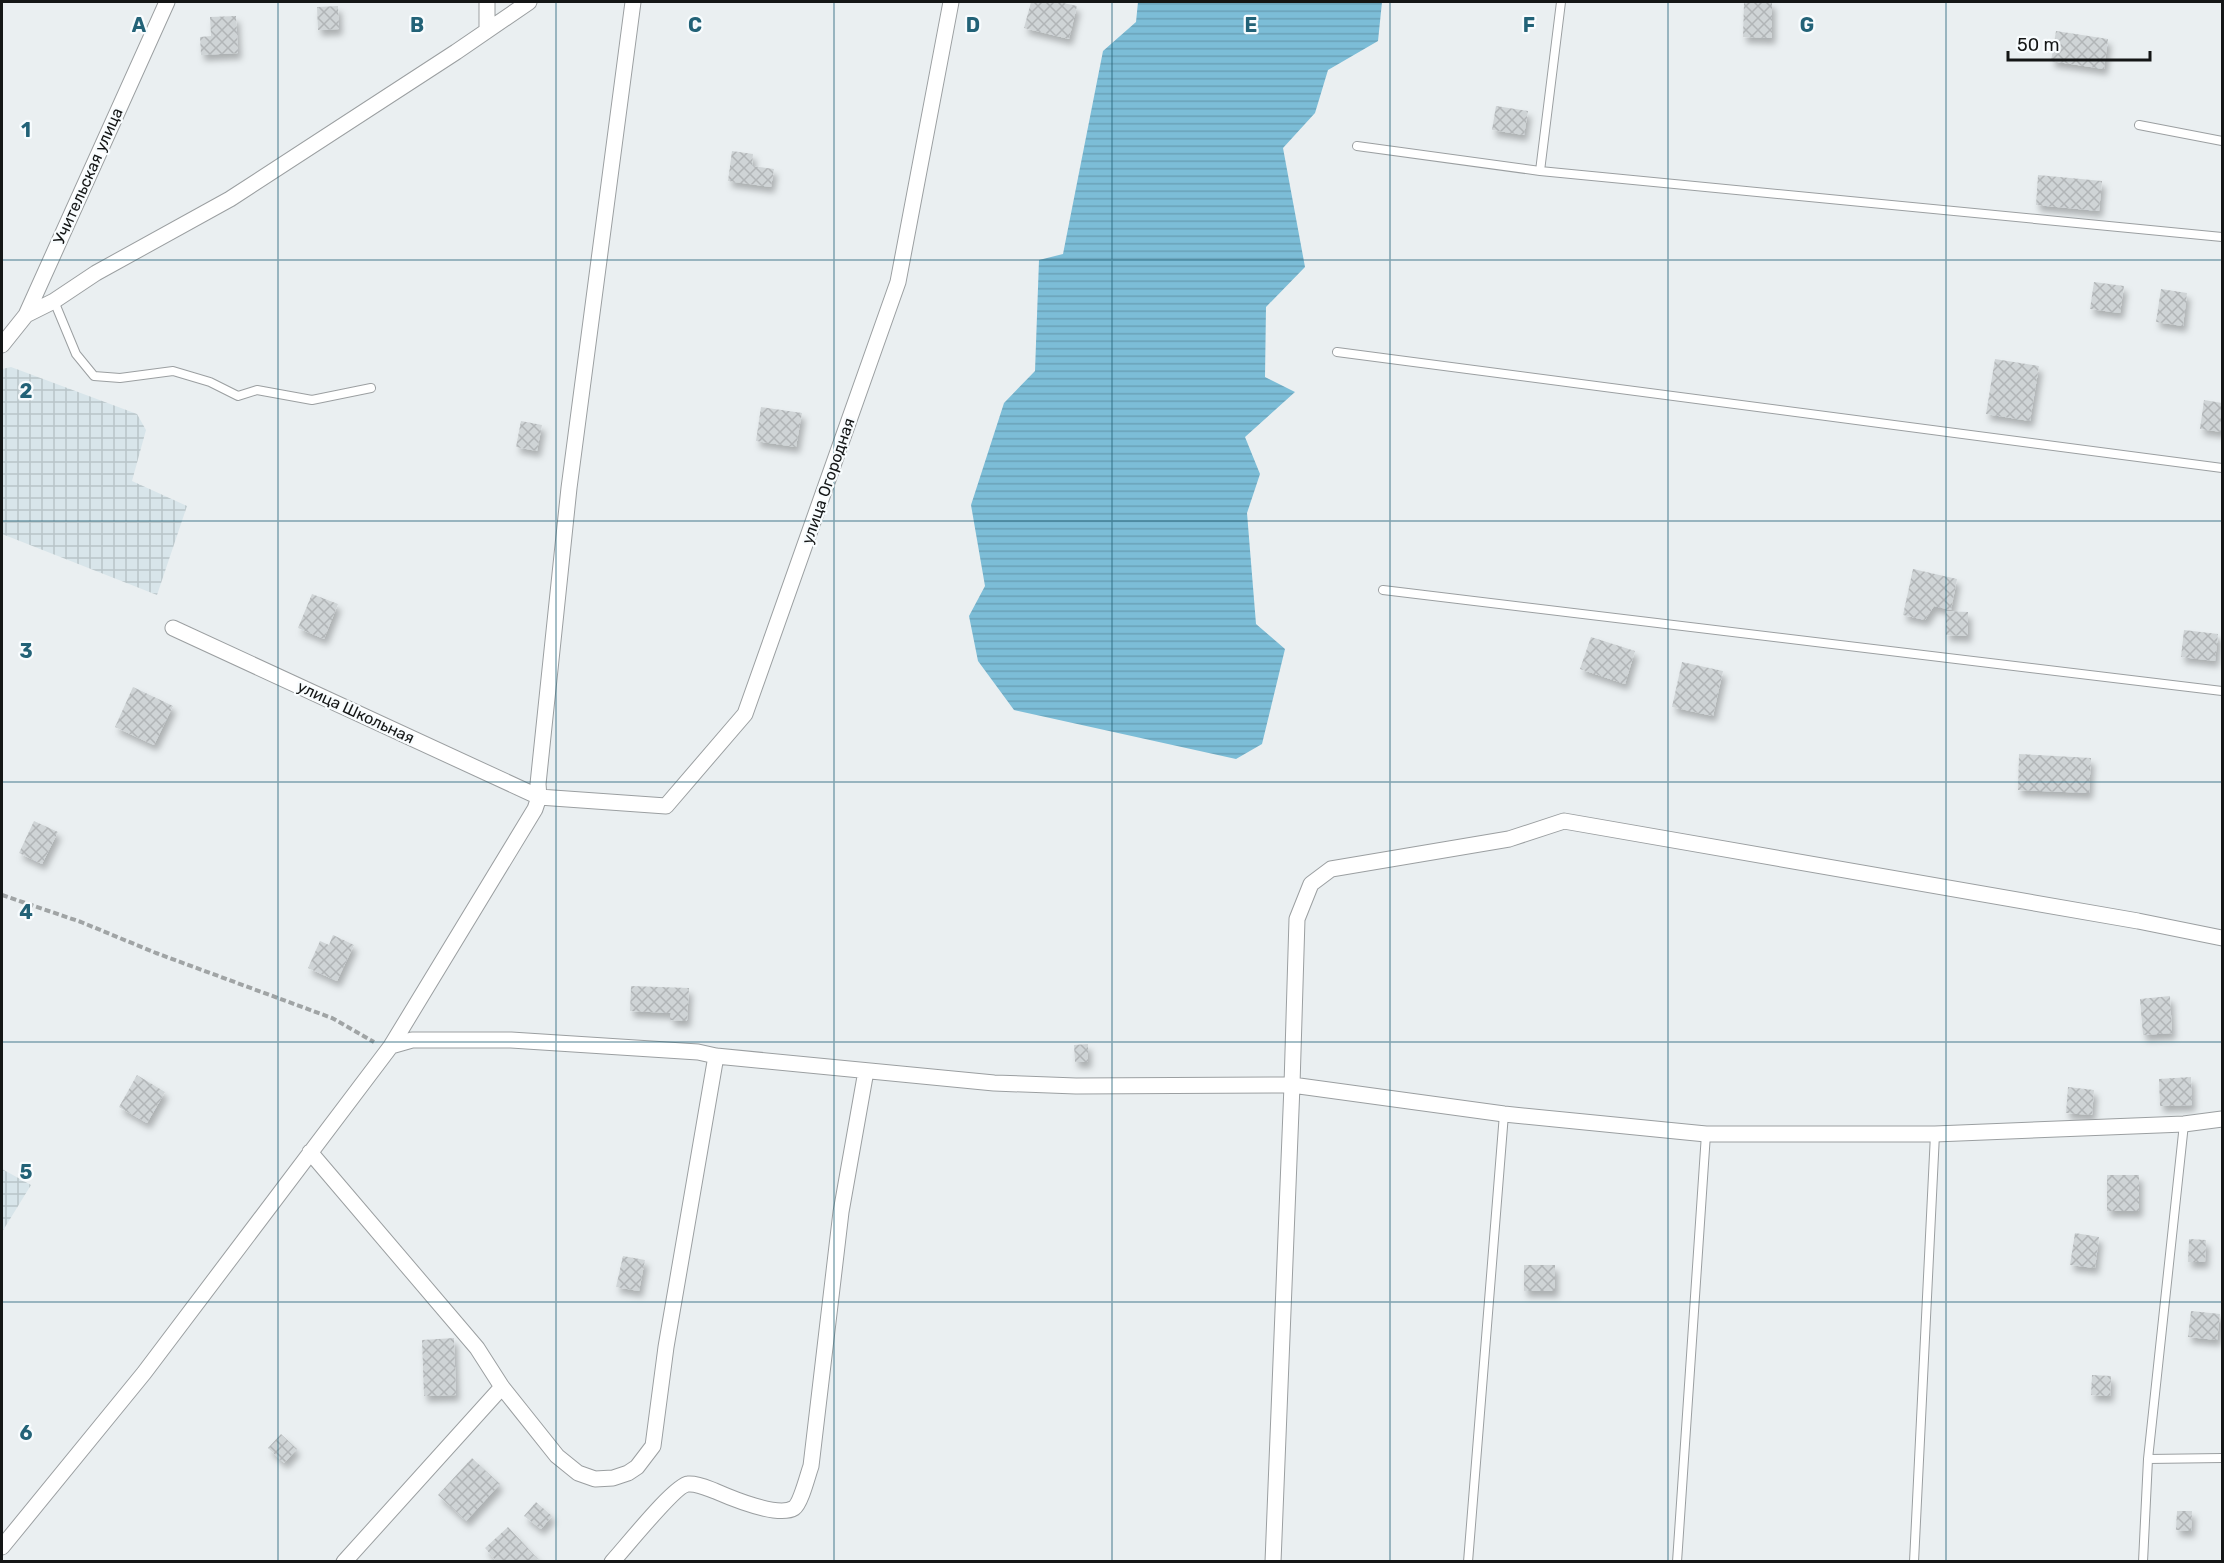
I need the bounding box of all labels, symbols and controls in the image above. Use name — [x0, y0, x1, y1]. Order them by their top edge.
text: A — [132, 13, 147, 37]
text: B — [410, 13, 424, 37]
text: C — [688, 13, 702, 37]
text: D — [966, 13, 980, 37]
text: E — [1245, 13, 1257, 37]
text: F — [1523, 13, 1535, 37]
text: G — [1800, 13, 1814, 37]
scale bar — [2008, 24, 2150, 62]
text: 50 m — [2017, 34, 2060, 56]
street label: Учительская улица — [49, 105, 127, 247]
text: 1 — [21, 118, 31, 142]
text: 2 — [20, 379, 33, 403]
street label: улица Огородная — [797, 415, 859, 547]
text: 3 — [19, 639, 33, 663]
street label: улица Школьная — [294, 677, 418, 747]
text: 4 — [19, 900, 33, 924]
text: 5 — [20, 1160, 33, 1184]
text: 6 — [19, 1421, 33, 1445]

